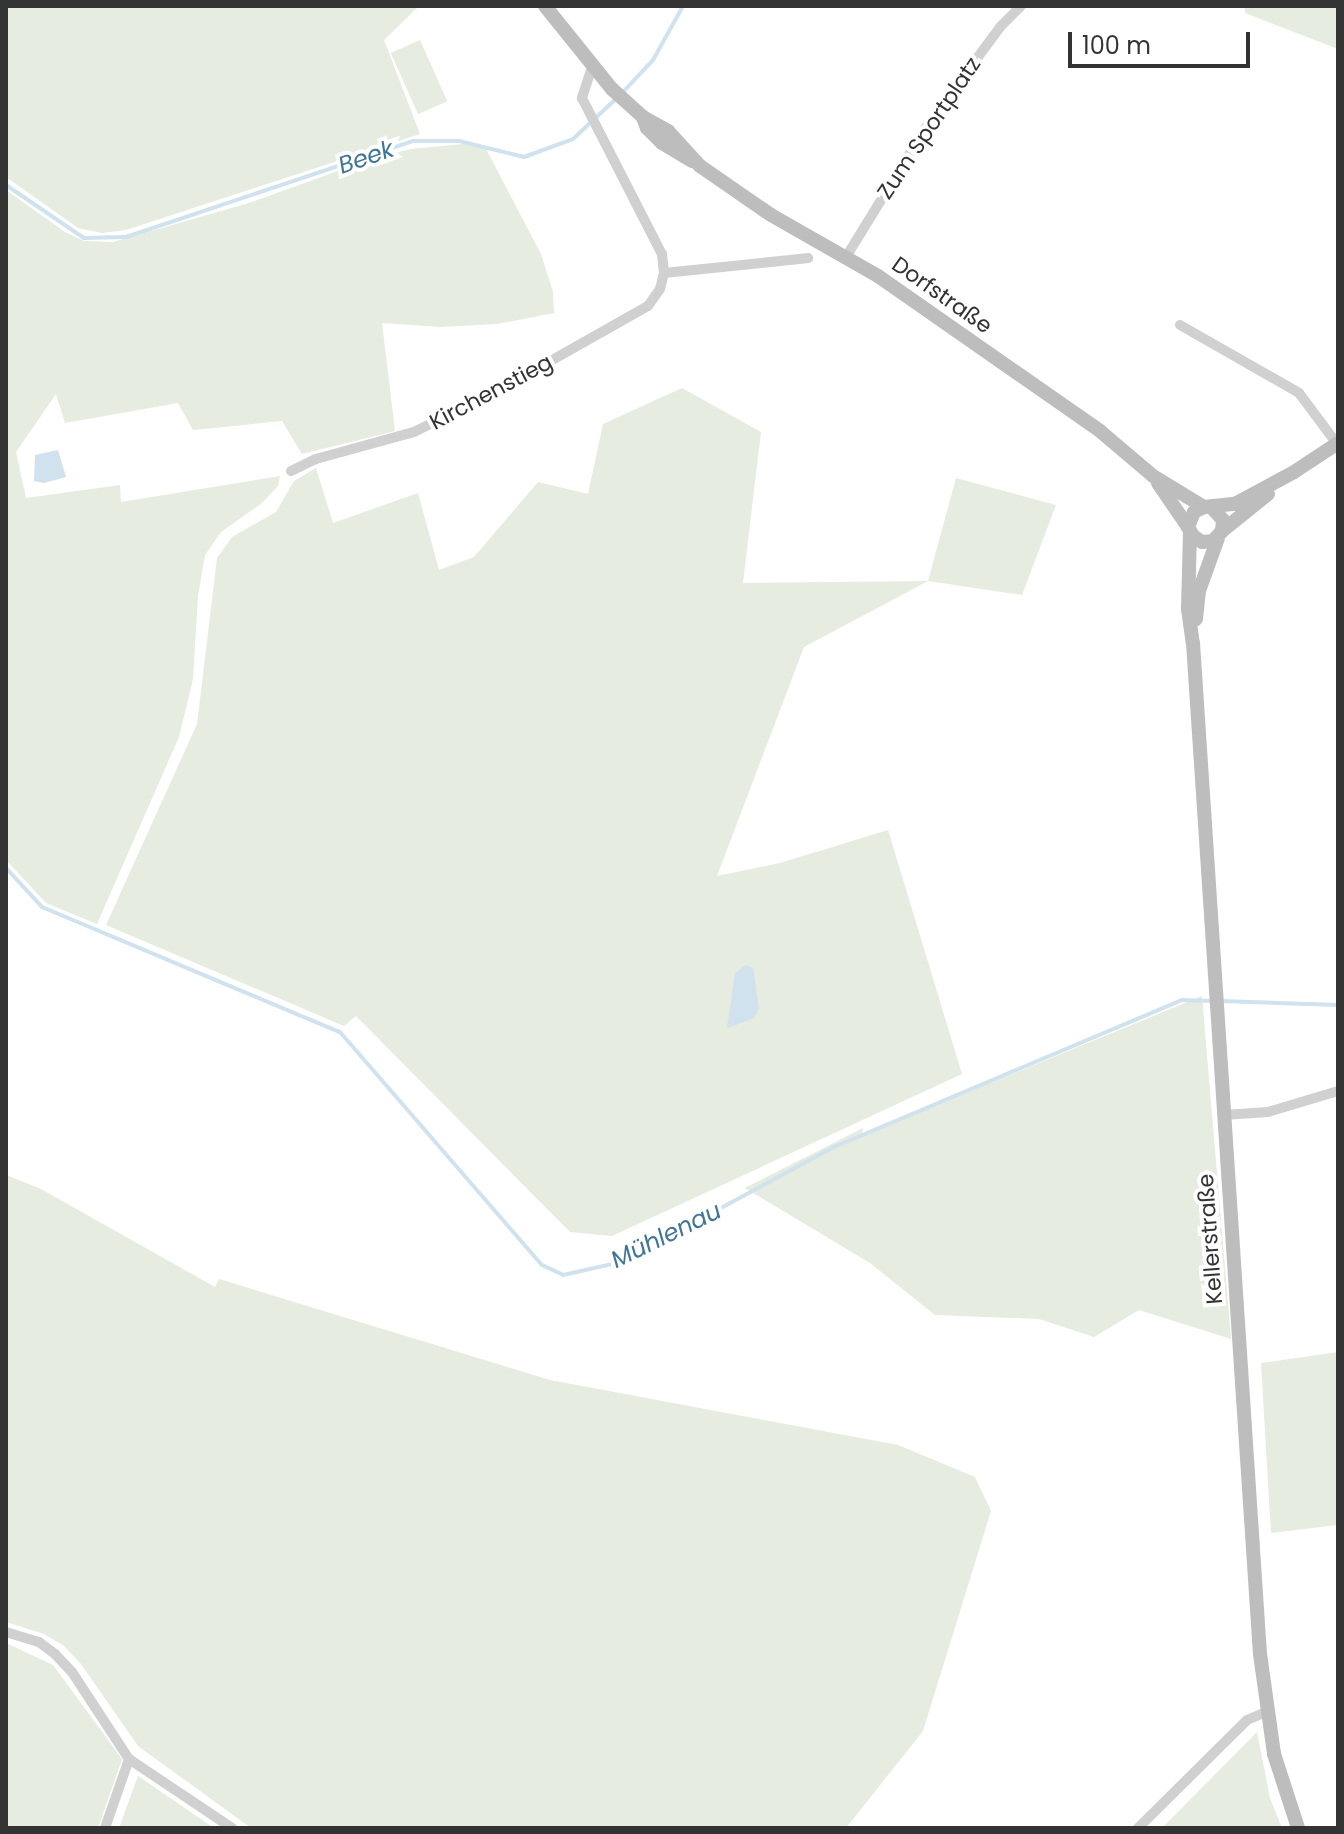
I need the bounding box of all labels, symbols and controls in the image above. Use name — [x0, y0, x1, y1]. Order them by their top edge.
scale bar — [1072, 16, 1254, 66]
text: 100 m — [1082, 29, 1151, 62]
street label: Zum Sportplatz — [872, 52, 986, 204]
water label: Beek — [334, 134, 398, 180]
street label: Dorfstraße — [887, 251, 997, 339]
street label: Kirchenstieg — [425, 349, 557, 435]
street label: Kellerstraße — [1192, 1173, 1228, 1305]
water label: Mühlenau — [606, 1196, 726, 1274]

